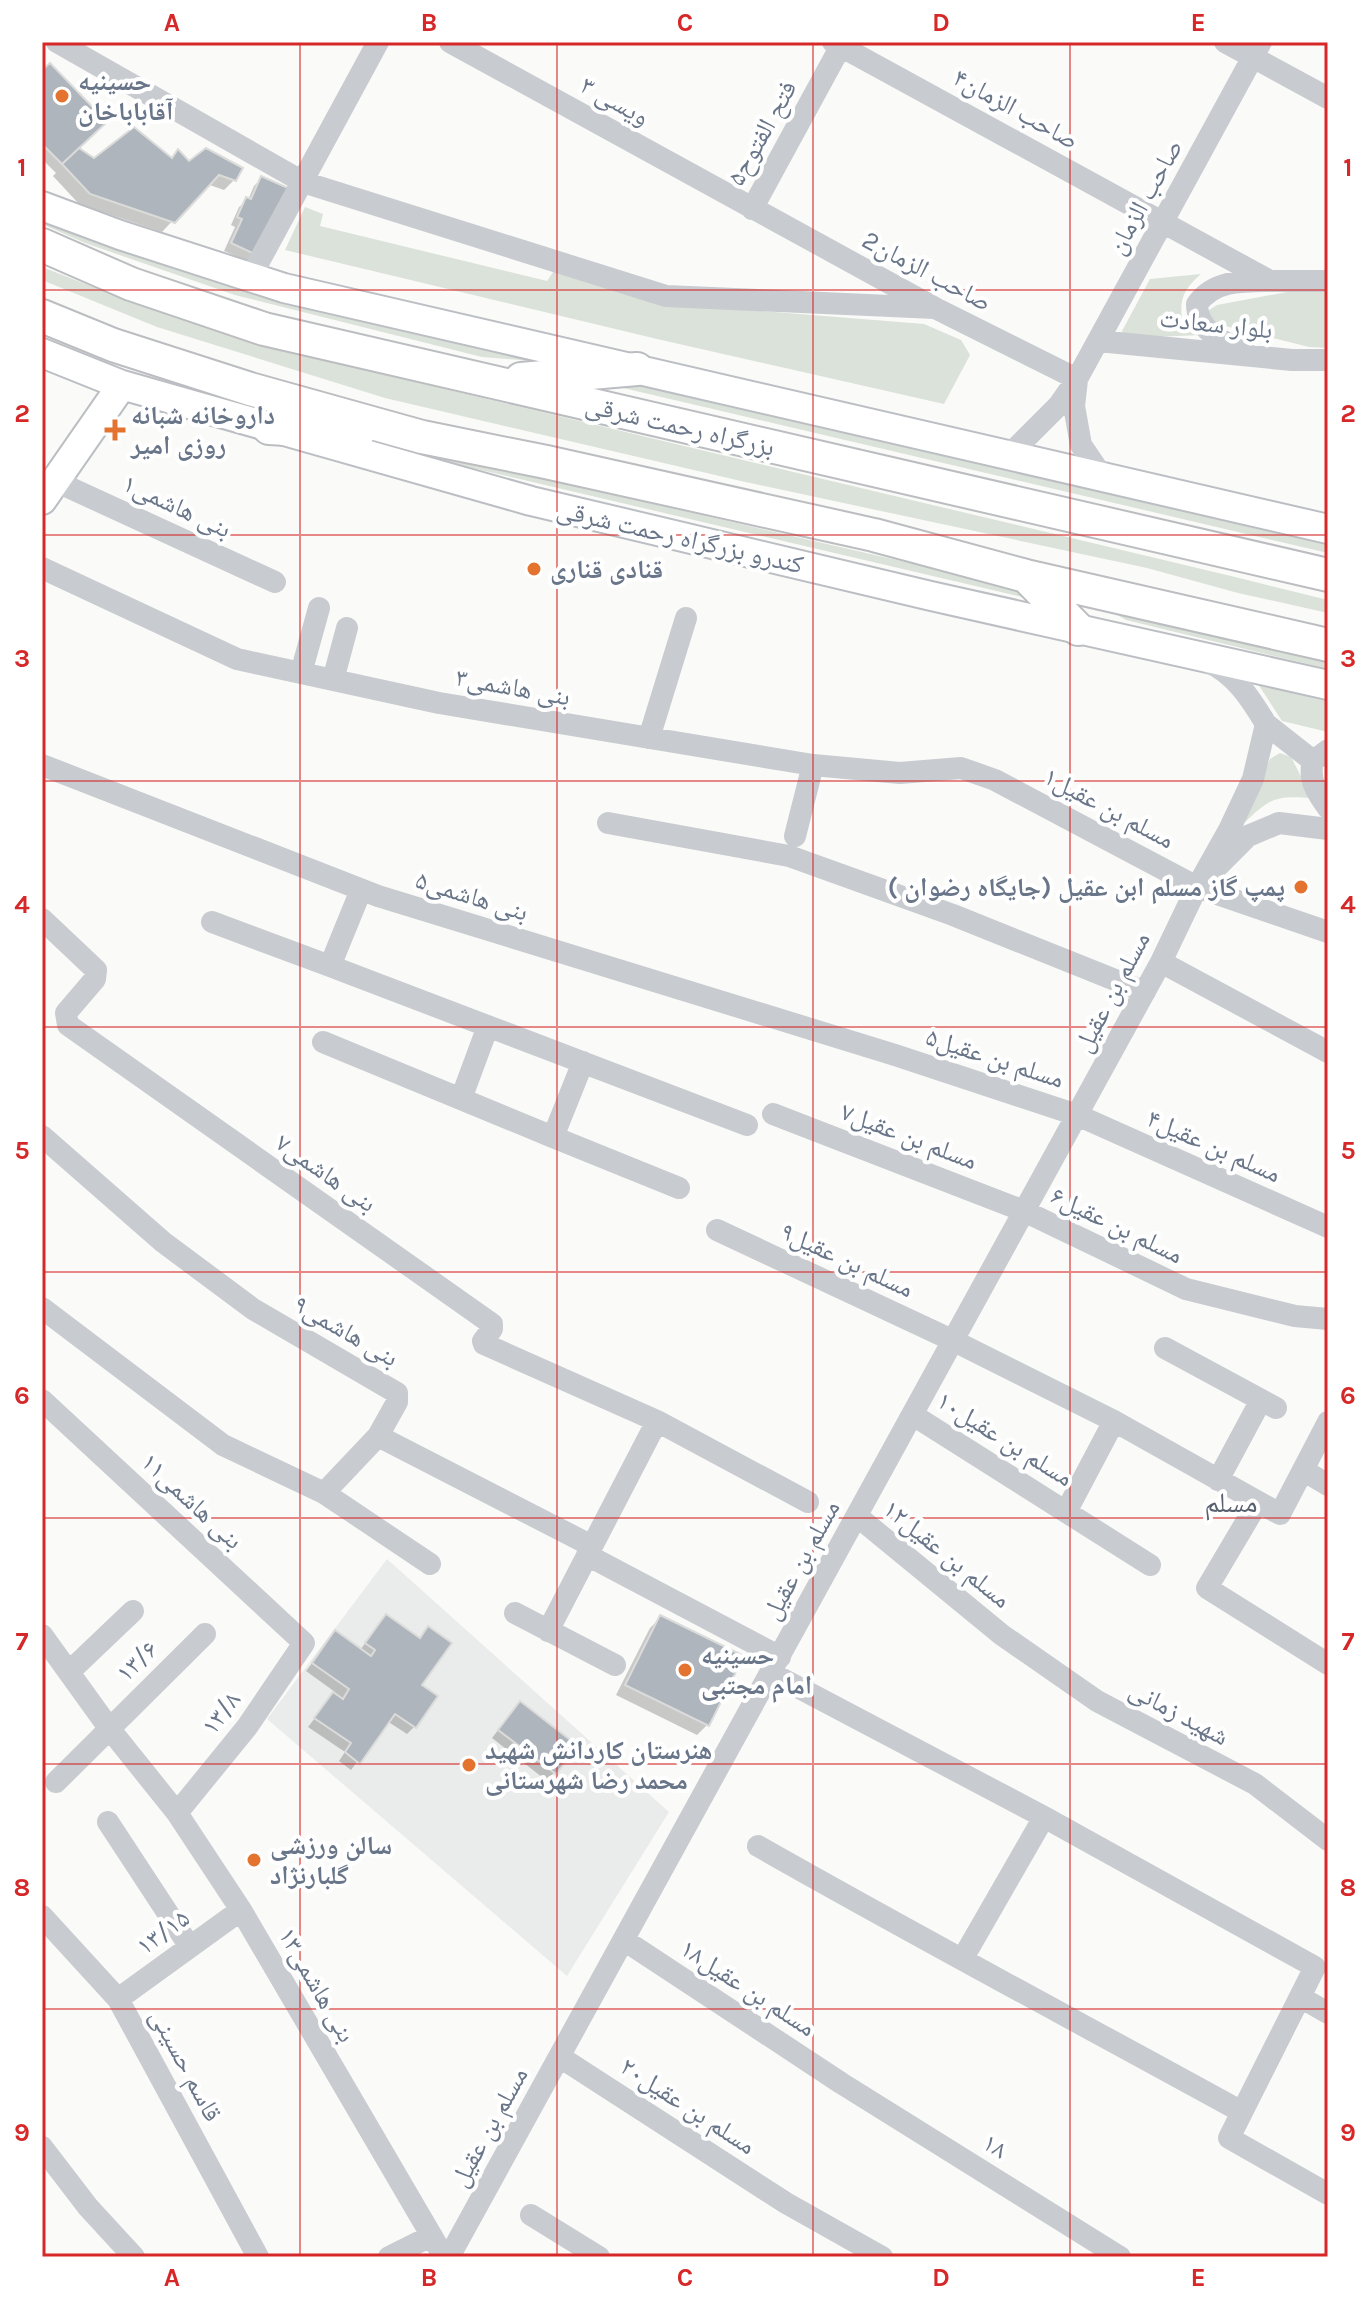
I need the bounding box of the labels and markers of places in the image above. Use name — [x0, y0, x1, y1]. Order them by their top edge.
place label: حسینیه آقاباباخان — [78, 66, 174, 127]
marker: حسینیه آقاباباخان — [53, 87, 71, 105]
place label: داروخانه شبانه روزی امیر — [130, 400, 275, 461]
marker: داروخانه شبانه روزی امیر — [106, 421, 124, 439]
place label: قنادی قناری — [550, 554, 663, 585]
marker: قنادی قناری — [525, 560, 543, 578]
place label: پمپ گاز مسلم ابن عقیل (جایگاه رضوان ) — [887, 872, 1285, 905]
marker: پمپ گاز مسلم ابن عقیل (جایگاه رضوان ) — [1292, 878, 1310, 896]
place label: حسینیه امام مجتبی — [701, 1640, 812, 1703]
marker: حسینیه امام مجتبی — [676, 1661, 694, 1679]
place label: هنرستان کاردانش شهید محمد رضا شهرستانی — [485, 1735, 712, 1796]
marker: هنرستان کاردانش شهید محمد رضا شهرستانی — [460, 1756, 478, 1774]
place label: سالن ورزشی گلبارنژاد — [270, 1830, 392, 1891]
marker: سالن ورزشی گلبارنژاد — [245, 1851, 263, 1869]

